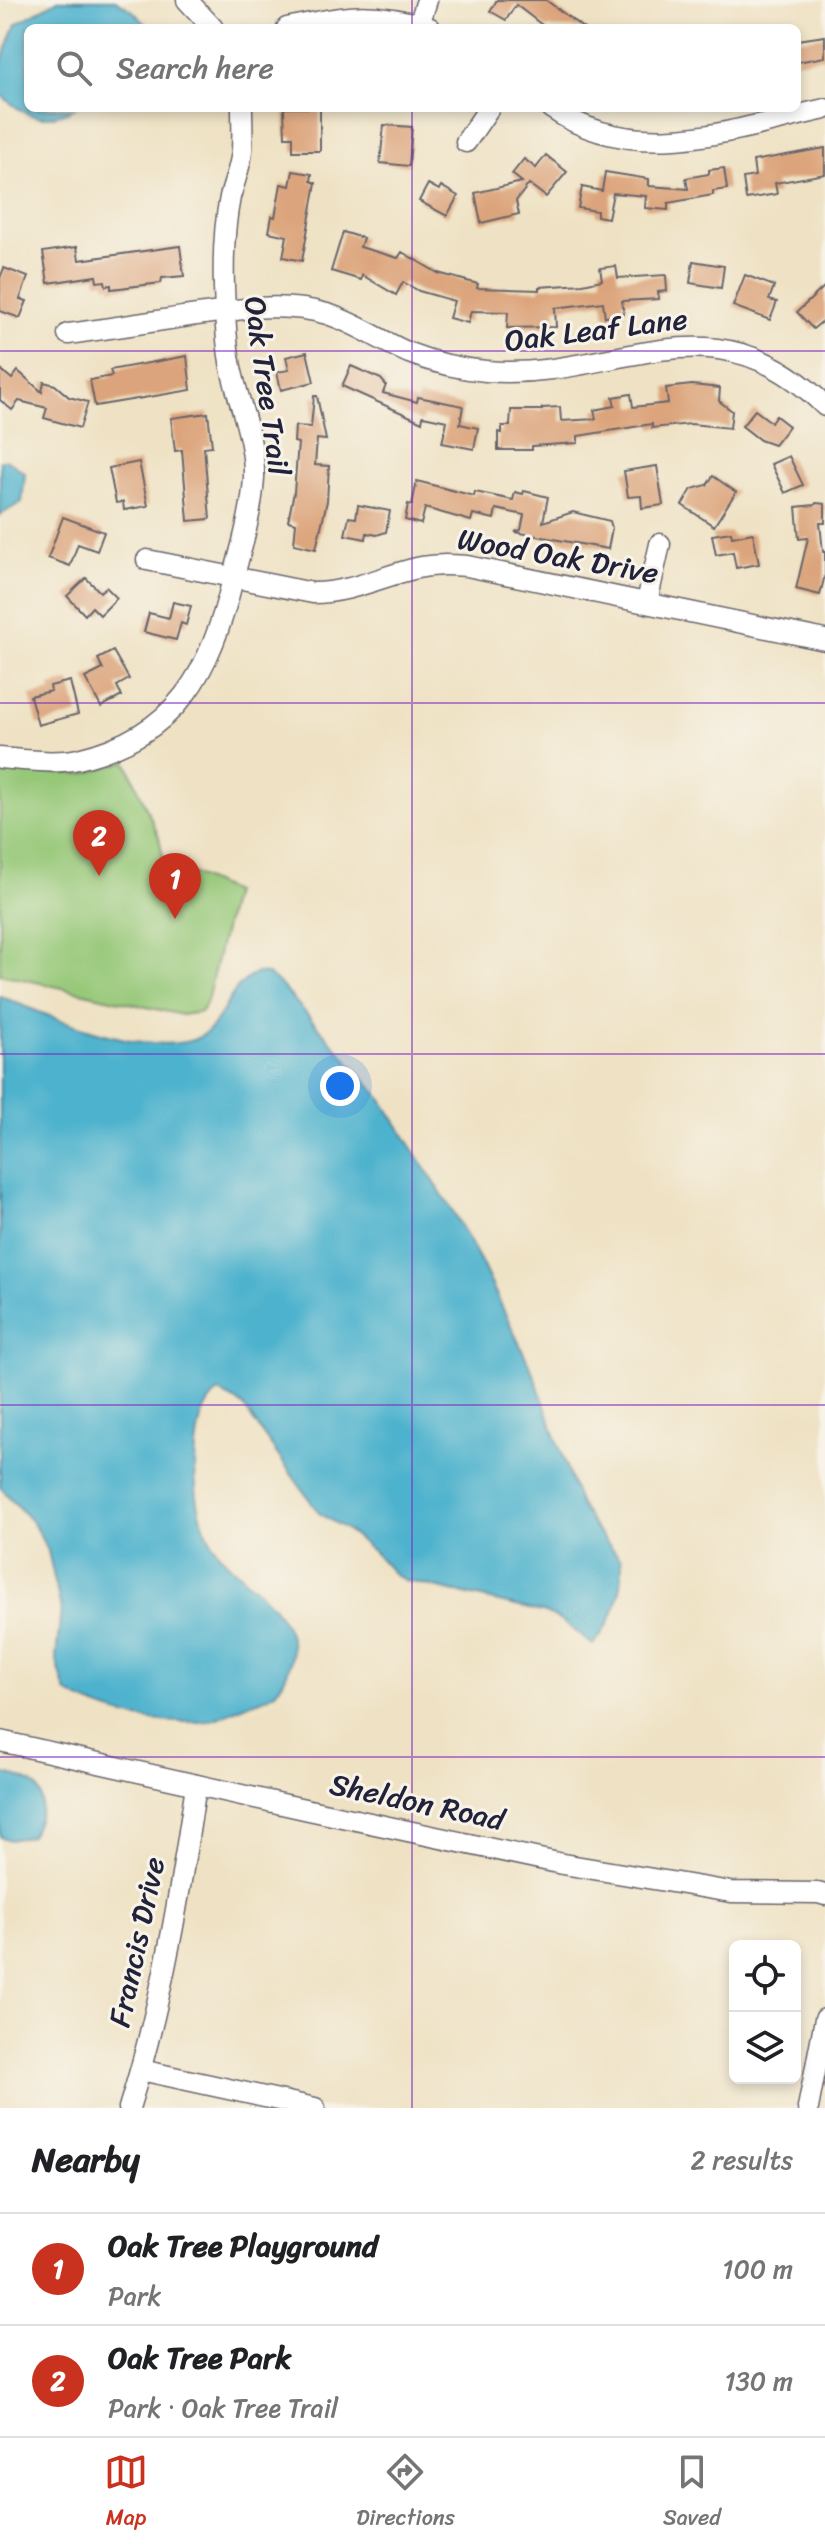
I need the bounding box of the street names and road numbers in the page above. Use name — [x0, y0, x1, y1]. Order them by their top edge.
street label: Oak Leaf Lane — [501, 292, 691, 368]
street label: Oak Tree Trail — [228, 293, 306, 481]
street label: Wood Oak Drive — [453, 512, 663, 600]
street label: Sheldon Road — [325, 1757, 512, 1847]
street label: Francis Drive — [93, 1852, 181, 2032]

